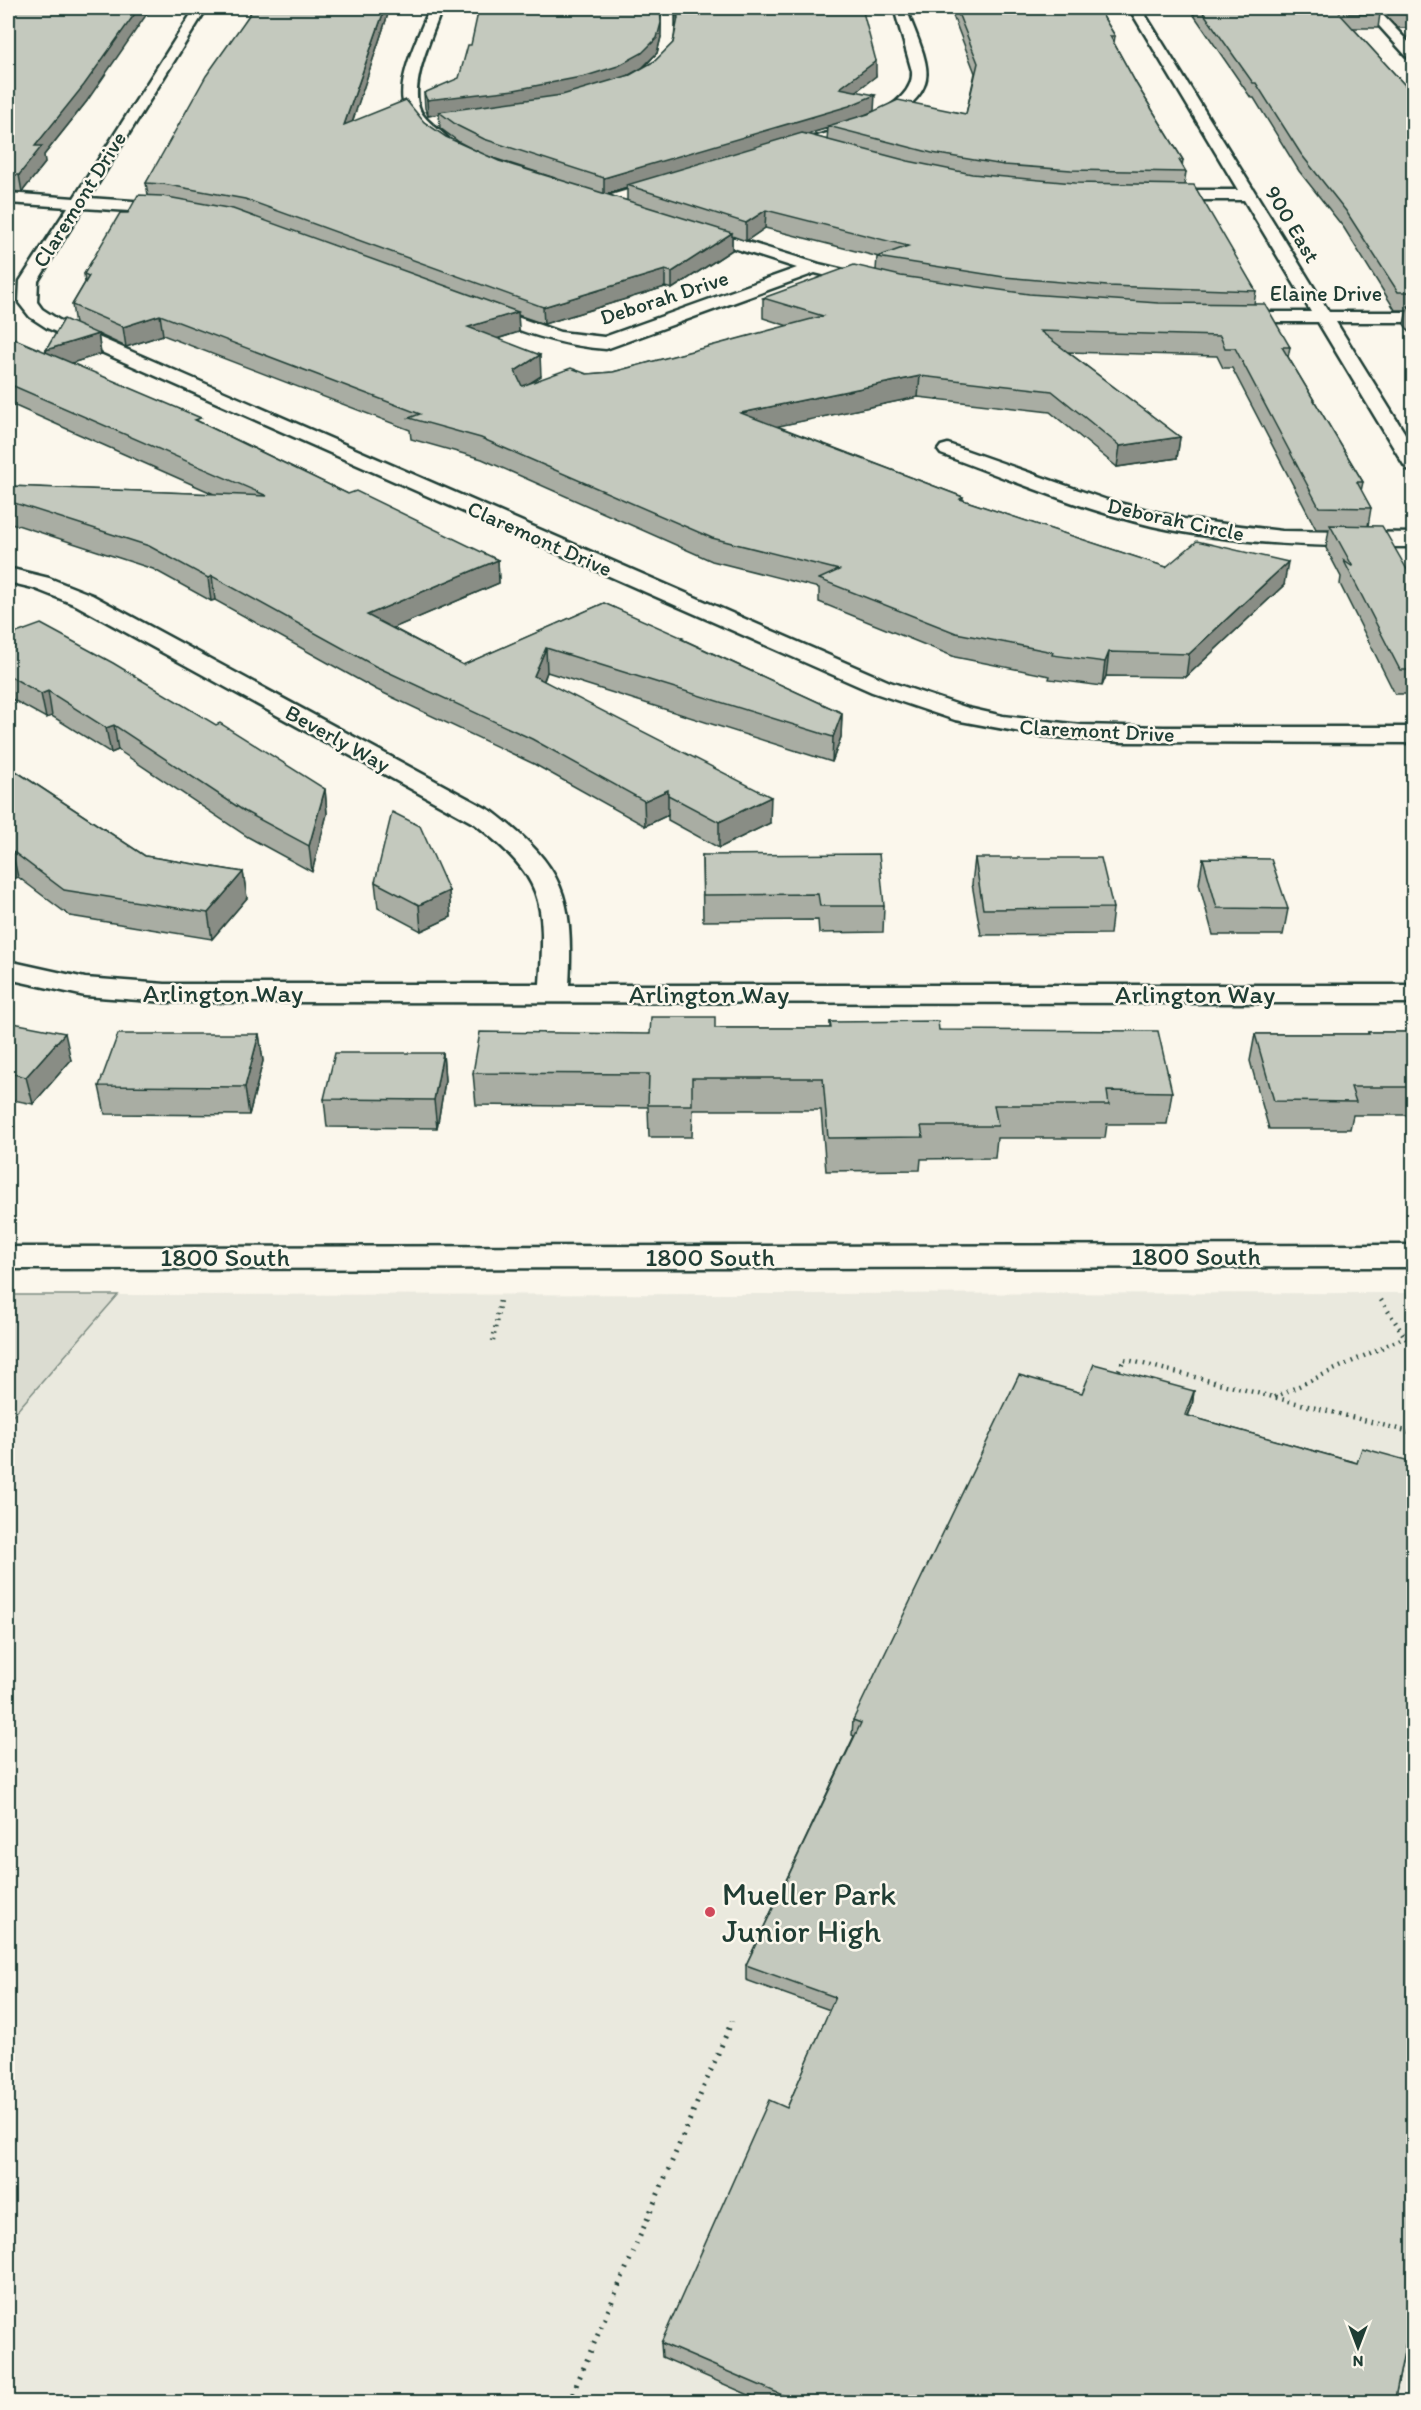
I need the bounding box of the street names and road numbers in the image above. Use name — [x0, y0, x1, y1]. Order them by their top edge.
street label: Claremont Drive — [27, 126, 132, 272]
street label: 900 East — [1259, 181, 1326, 268]
street label: Deborah Drive — [596, 264, 732, 331]
street label: Elaine Drive — [1270, 280, 1382, 307]
street label: Deborah Circle — [1105, 492, 1247, 547]
street label: Claremont Drive — [463, 495, 616, 582]
street label: Beverly Way — [281, 699, 395, 779]
street label: Claremont Drive — [1019, 713, 1175, 748]
street label: Arlington Way — [143, 977, 303, 1009]
street label: Arlington Way — [629, 978, 789, 1010]
street label: Arlington Way — [1115, 978, 1275, 1010]
street label: 1800 South — [1131, 1240, 1261, 1272]
street label: 1800 South — [160, 1241, 290, 1273]
street label: 1800 South — [645, 1241, 775, 1273]

